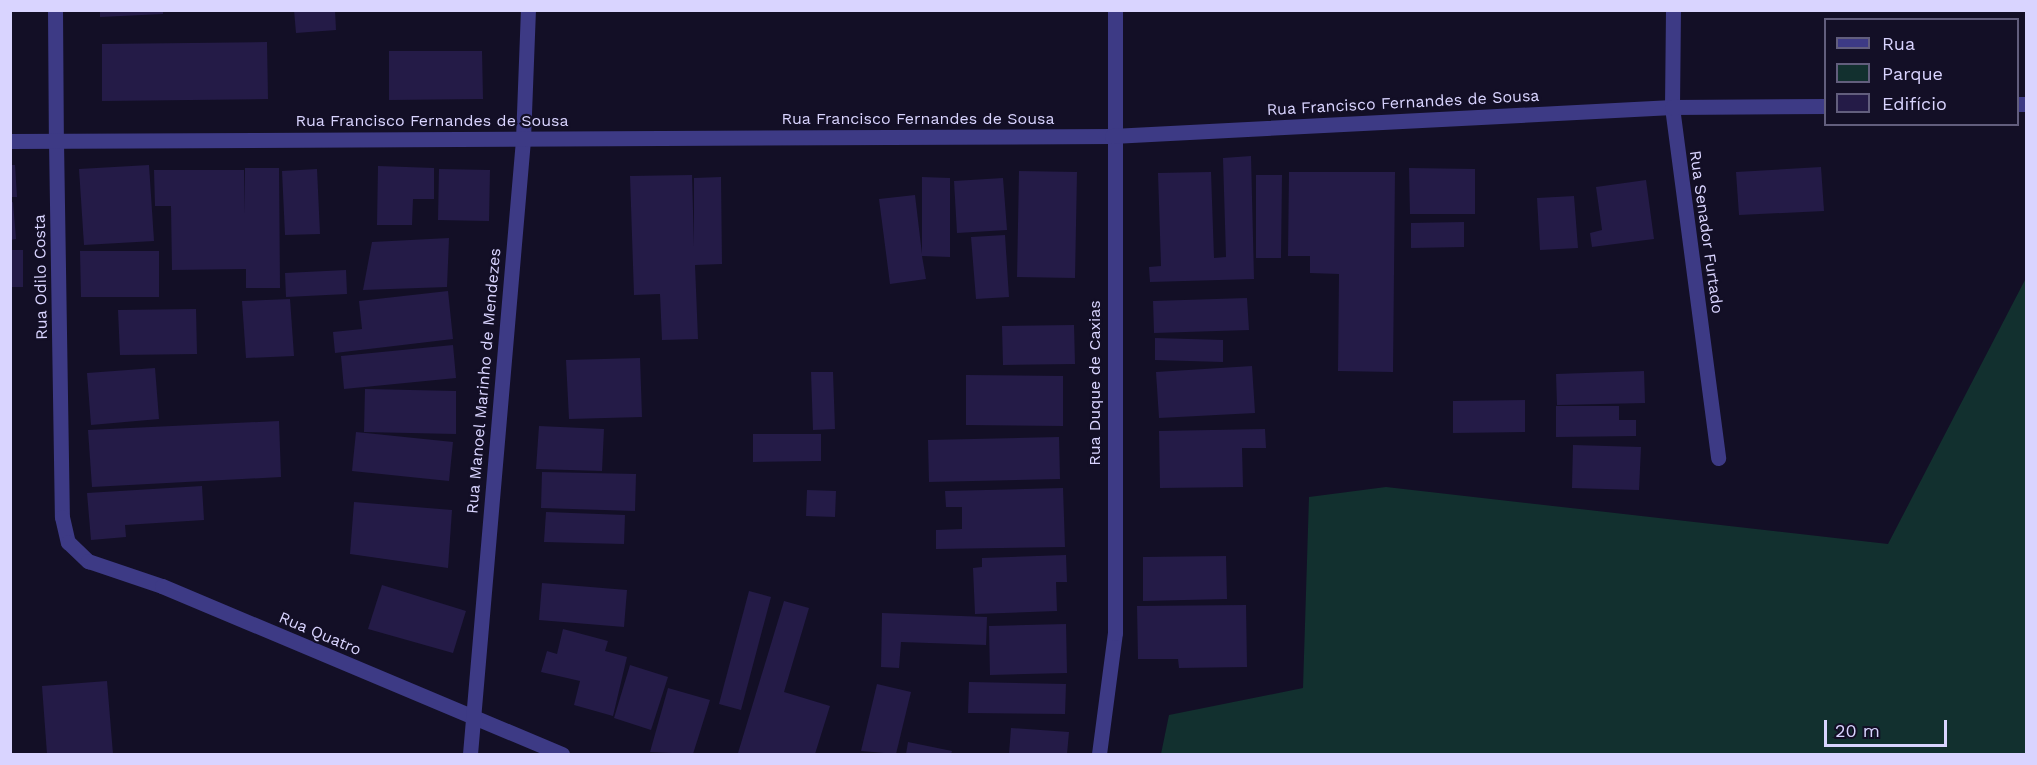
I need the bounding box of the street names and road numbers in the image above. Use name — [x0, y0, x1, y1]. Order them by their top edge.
street label: Rua Francisco Fernandes de Sousa — [1266, 86, 1540, 120]
street label: Rua Francisco Fernandes de Sousa — [781, 109, 1055, 129]
street label: Rua Francisco Fernandes de Sousa — [295, 111, 569, 131]
street label: Rua Senador Furtado — [1685, 149, 1727, 315]
street label: Rua Odilo Costa — [30, 214, 52, 340]
street label: Rua Manoel Marinho de Mendezes — [463, 247, 505, 515]
street label: Rua Duque de Caxias — [1085, 300, 1105, 466]
street label: Rua Quatro — [276, 608, 364, 660]

